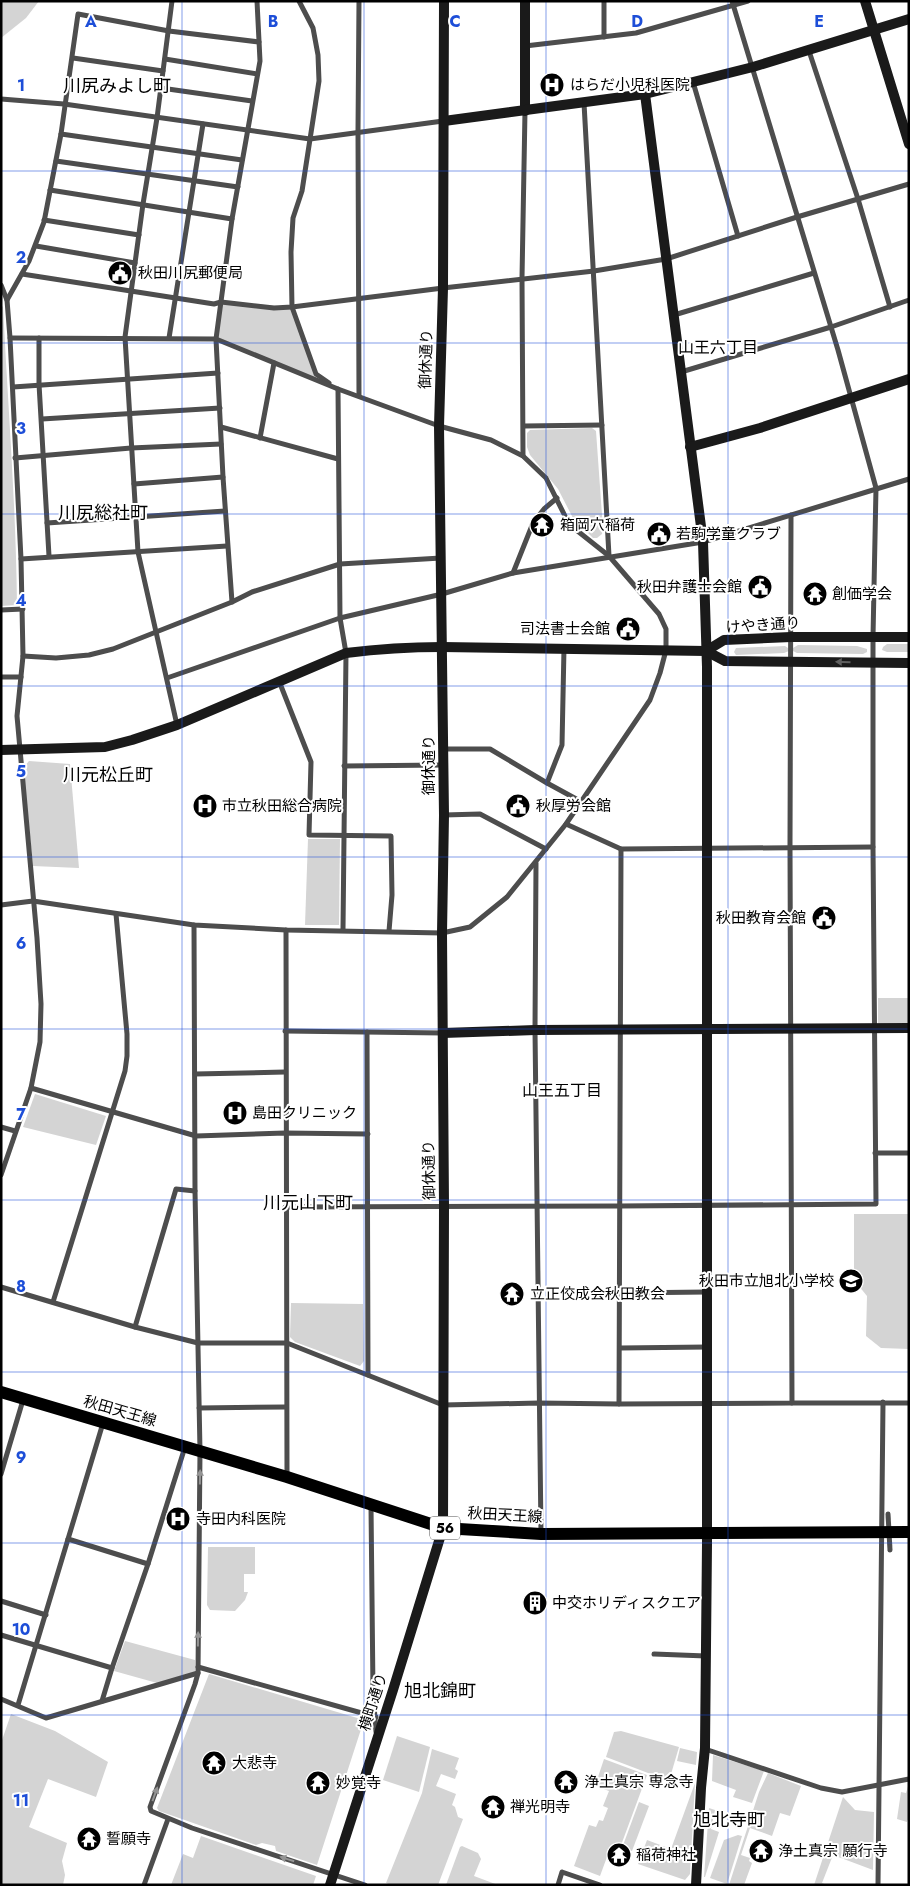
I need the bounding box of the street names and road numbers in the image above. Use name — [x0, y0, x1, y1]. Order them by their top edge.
street label: 御休通り — [414, 329, 438, 389]
street label: けやき通り — [725, 611, 801, 639]
street label: 御休通り — [418, 735, 440, 795]
street label: 御休通り — [417, 1140, 441, 1200]
street label: 秋田天王線 — [81, 1390, 159, 1432]
street label: 秋田天王線 — [467, 1502, 543, 1528]
road number: 56 — [430, 1516, 460, 1540]
street label: 横町通り — [353, 1670, 393, 1734]

